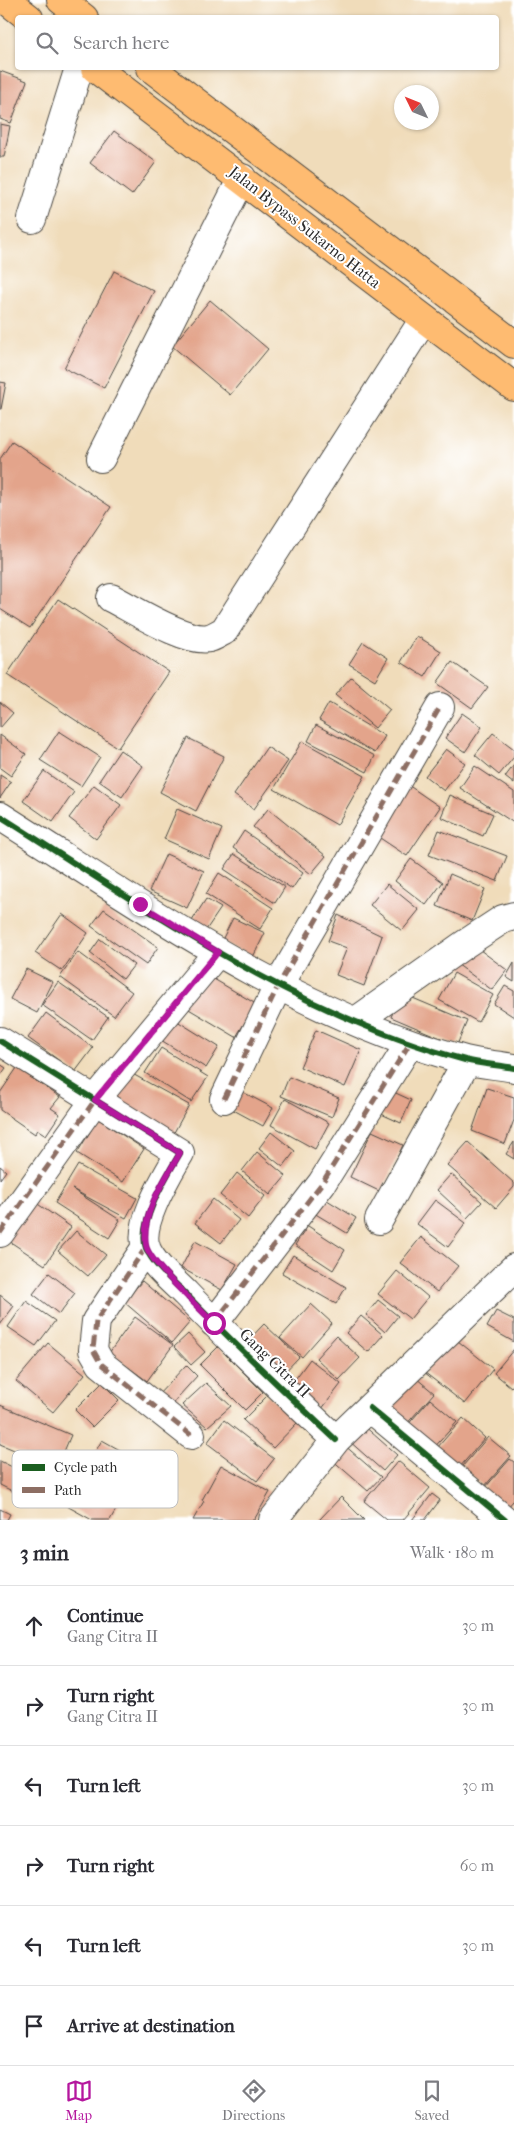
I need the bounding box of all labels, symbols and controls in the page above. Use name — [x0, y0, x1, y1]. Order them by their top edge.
search box — [15, 15, 499, 70]
icon: search — [33, 29, 61, 57]
text: Search here — [73, 32, 169, 54]
north arrow — [394, 85, 439, 130]
street label: Jalan Bypass Sukarno Hatta — [224, 161, 385, 292]
route end — [129, 893, 152, 916]
route start — [203, 1312, 226, 1335]
street label: Gang Citra II — [236, 1325, 314, 1401]
legend — [12, 1450, 178, 1508]
text: Cycle path — [54, 1459, 118, 1476]
text: Path — [54, 1482, 82, 1499]
text: 3 min — [20, 1541, 69, 1565]
text: Walk · 180 m — [410, 1543, 494, 1562]
text: Continue — [67, 1605, 143, 1627]
icon: ahead — [20, 1612, 48, 1640]
text: 30 m — [462, 1616, 494, 1635]
text: Gang Citra II — [67, 1627, 158, 1646]
text: Turn right — [67, 1685, 154, 1707]
icon: right — [20, 1692, 48, 1720]
text: 30 m — [462, 1696, 494, 1715]
text: Gang Citra II — [67, 1707, 158, 1726]
icon: left — [20, 1772, 48, 1800]
text: Turn left — [67, 1775, 141, 1797]
text: 30 m — [462, 1776, 494, 1795]
icon: right — [20, 1852, 48, 1880]
text: Turn right — [67, 1855, 154, 1877]
text: 60 m — [460, 1856, 494, 1875]
icon: left — [20, 1932, 48, 1960]
text: Turn left — [67, 1935, 141, 1957]
text: 30 m — [462, 1936, 494, 1955]
icon: arrive — [20, 2012, 48, 2040]
text: Arrive at destination — [67, 2015, 235, 2037]
tab: Map — [65, 2077, 93, 2124]
tab: Directions — [222, 2077, 285, 2124]
tab: Saved — [415, 2077, 449, 2124]

